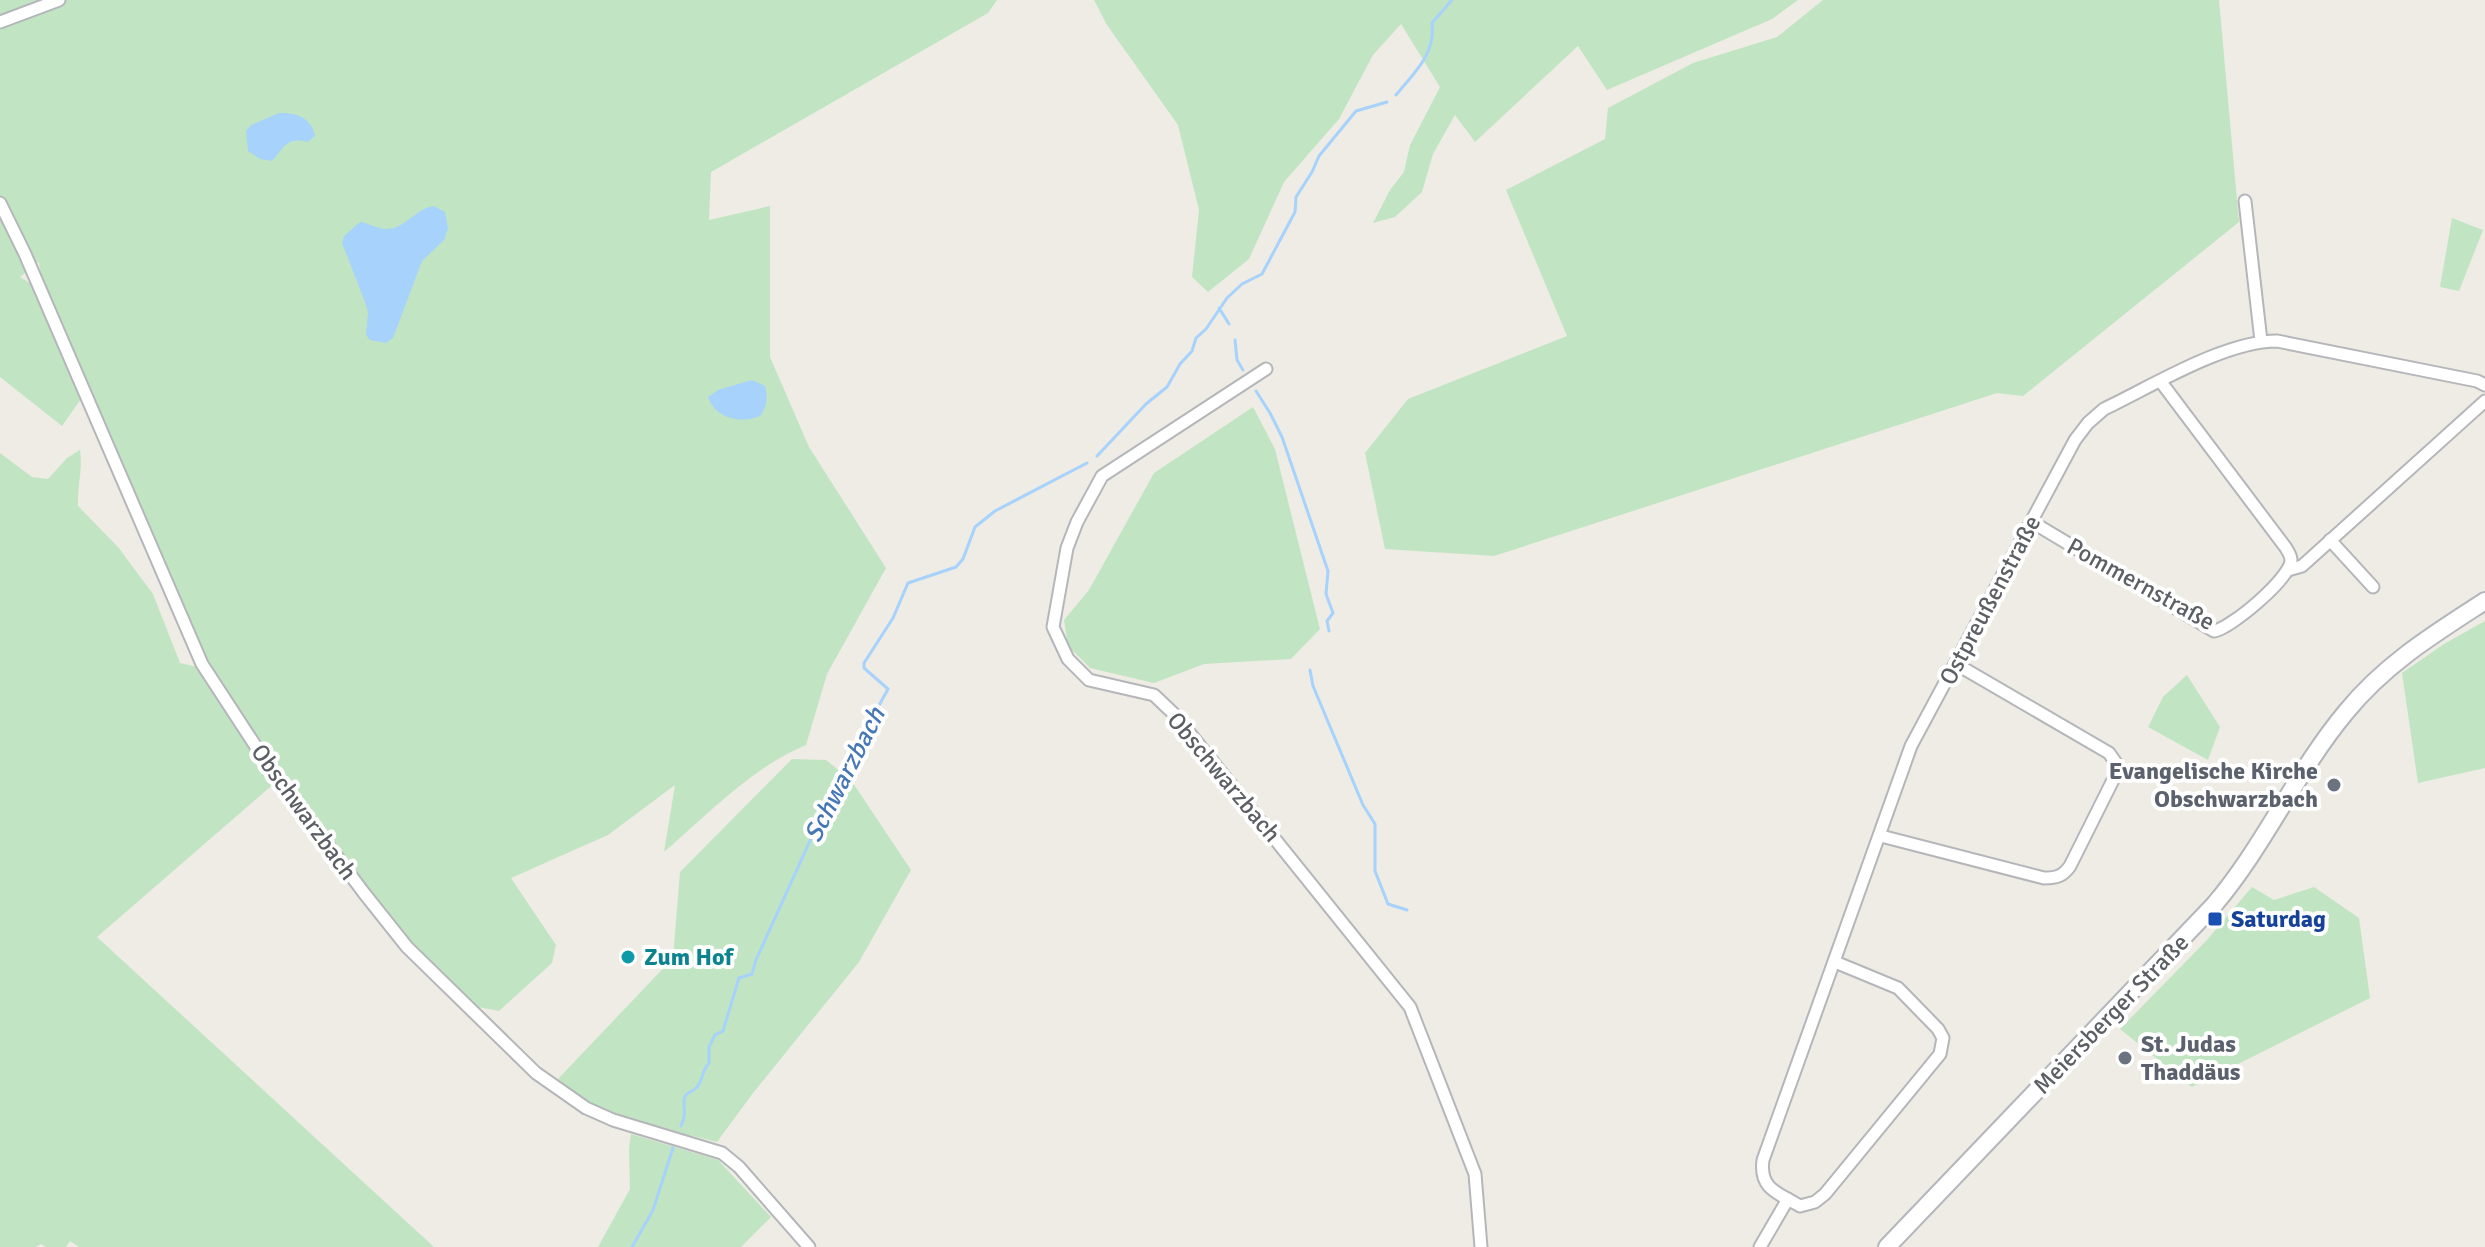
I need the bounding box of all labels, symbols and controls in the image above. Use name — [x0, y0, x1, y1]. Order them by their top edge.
street label: Ostpreußenstraße — [1933, 510, 2047, 690]
street label: Pommernstraße — [2062, 531, 2220, 637]
water label: Schwarzbach — [797, 702, 893, 848]
street label: Obschwarzbach — [1161, 706, 1287, 848]
street label: Obschwarzbach — [245, 738, 363, 886]
place label: Evangelische Kirche Obschwarzbach — [2109, 756, 2318, 814]
marker: Evangelische Kirche Obschwarzbach — [2325, 776, 2343, 794]
place label: Saturdag — [2231, 904, 2326, 934]
marker: Saturdag — [2206, 910, 2224, 928]
street label: Meiersberger Straße — [2027, 928, 2195, 1100]
place label: Zum Hof — [644, 942, 734, 972]
marker: Zum Hof — [619, 948, 637, 966]
place label: St. Judas Thaddäus — [2141, 1029, 2241, 1087]
marker: St. Judas Thaddäus — [2116, 1049, 2134, 1067]

